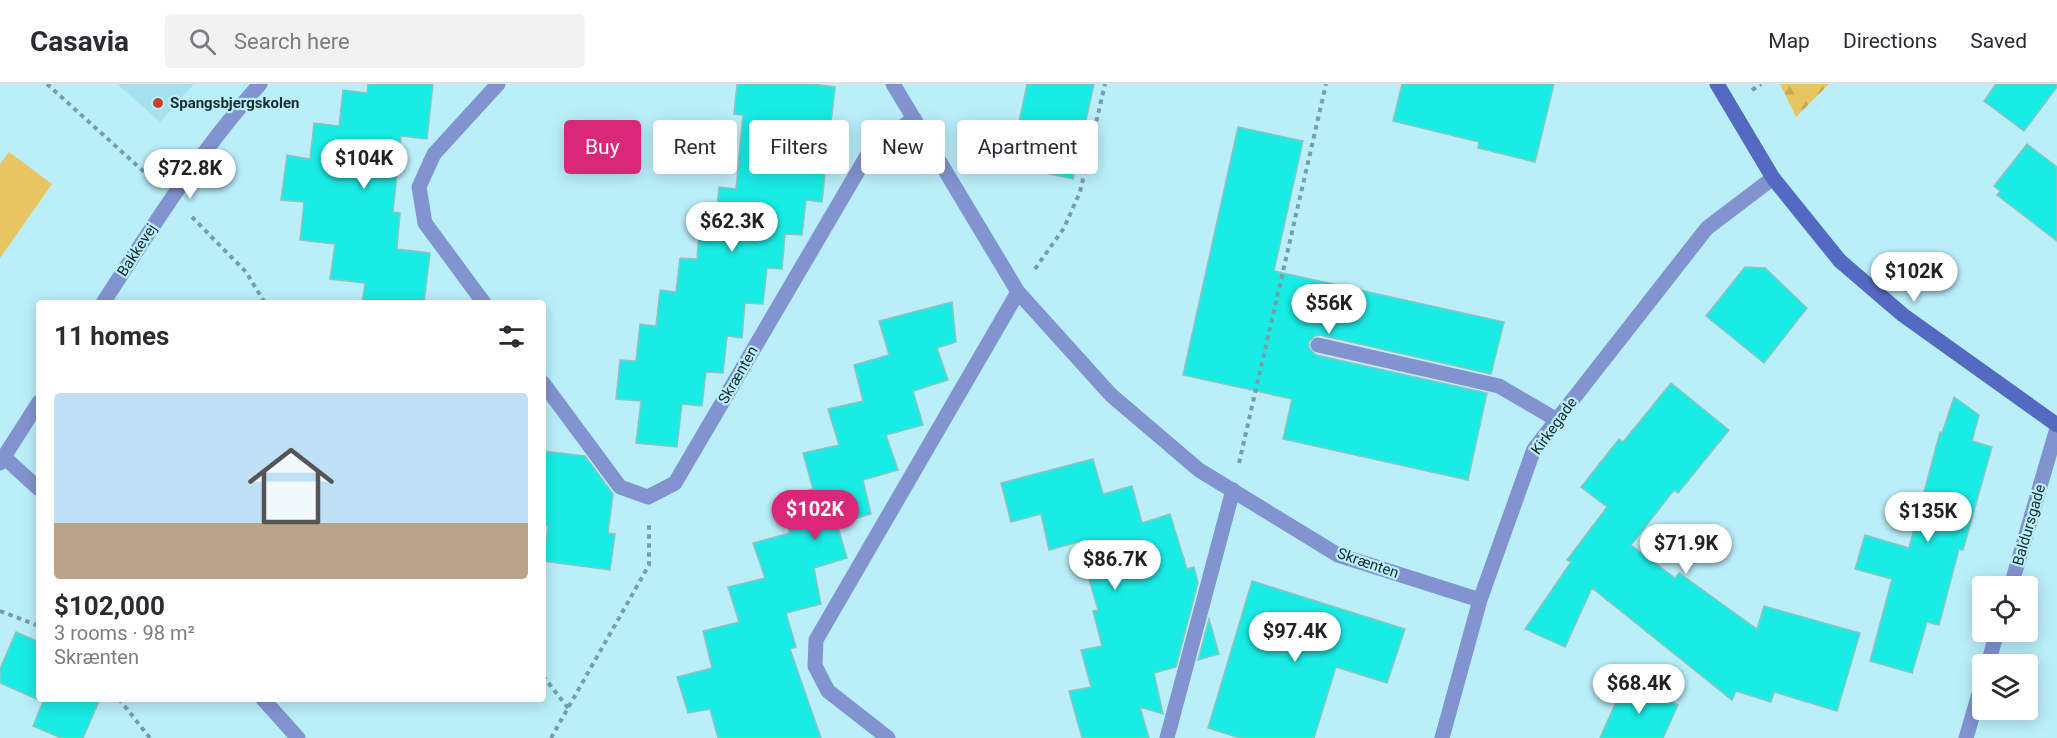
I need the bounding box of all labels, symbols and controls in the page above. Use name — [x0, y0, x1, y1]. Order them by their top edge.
search box — [165, 14, 585, 68]
text: Casavia — [30, 25, 129, 58]
icon: search — [186, 25, 219, 58]
text: Search here — [234, 29, 350, 54]
text: Map — [1768, 29, 1810, 53]
text: Directions — [1843, 29, 1937, 53]
text: Saved — [1970, 29, 2027, 53]
place label: Spangsbjergskolen — [170, 94, 299, 112]
marker: Spangsbjergskolen — [151, 96, 165, 110]
chip: Buy — [564, 120, 641, 174]
chip: Rent — [653, 120, 737, 174]
chip: Filters — [749, 120, 849, 174]
chip: New — [861, 120, 945, 174]
chip: Apartment — [957, 120, 1098, 174]
pin: $104K — [322, 139, 406, 190]
text: $104K — [335, 146, 393, 170]
pin: $72.8K — [141, 149, 239, 200]
text: $72.8K — [158, 156, 222, 180]
pin: $62.3K — [683, 202, 781, 253]
text: $62.3K — [700, 209, 764, 233]
street label: Bakkevej — [113, 220, 161, 280]
pin: $102K — [1872, 252, 1956, 303]
text: $102K — [1885, 259, 1943, 283]
pin: $56K — [1293, 284, 1365, 335]
text: $56K — [1305, 291, 1353, 315]
icon: filters — [495, 320, 528, 353]
text: 11 homes — [54, 321, 169, 351]
street label: Skrænten — [714, 343, 762, 407]
street label: Kirkegade — [1527, 394, 1581, 458]
icon: home — [237, 432, 345, 540]
street label: Baldursgade — [2009, 482, 2049, 568]
pin: $102K — [773, 490, 857, 541]
pin: $135K — [1886, 492, 1970, 543]
text: $102K — [786, 497, 844, 521]
text: $135K — [1899, 499, 1957, 523]
pin: $71.9K — [1637, 524, 1735, 575]
text: $71.9K — [1654, 531, 1718, 555]
pin: $86.7K — [1066, 540, 1164, 591]
street label: Skrænten — [1335, 544, 1401, 582]
text: $86.7K — [1083, 547, 1147, 571]
map controls — [1972, 576, 2038, 720]
button: locate — [1972, 576, 2038, 642]
text: $102,000 — [54, 591, 165, 621]
pin: $97.4K — [1246, 612, 1344, 663]
text: $97.4K — [1263, 619, 1327, 643]
text: 3 rooms · 98 m² — [54, 621, 195, 645]
text: Skrænten — [54, 645, 139, 669]
button: layers — [1972, 654, 2038, 720]
pin: $68.4K — [1590, 664, 1688, 715]
text: $68.4K — [1607, 671, 1671, 695]

